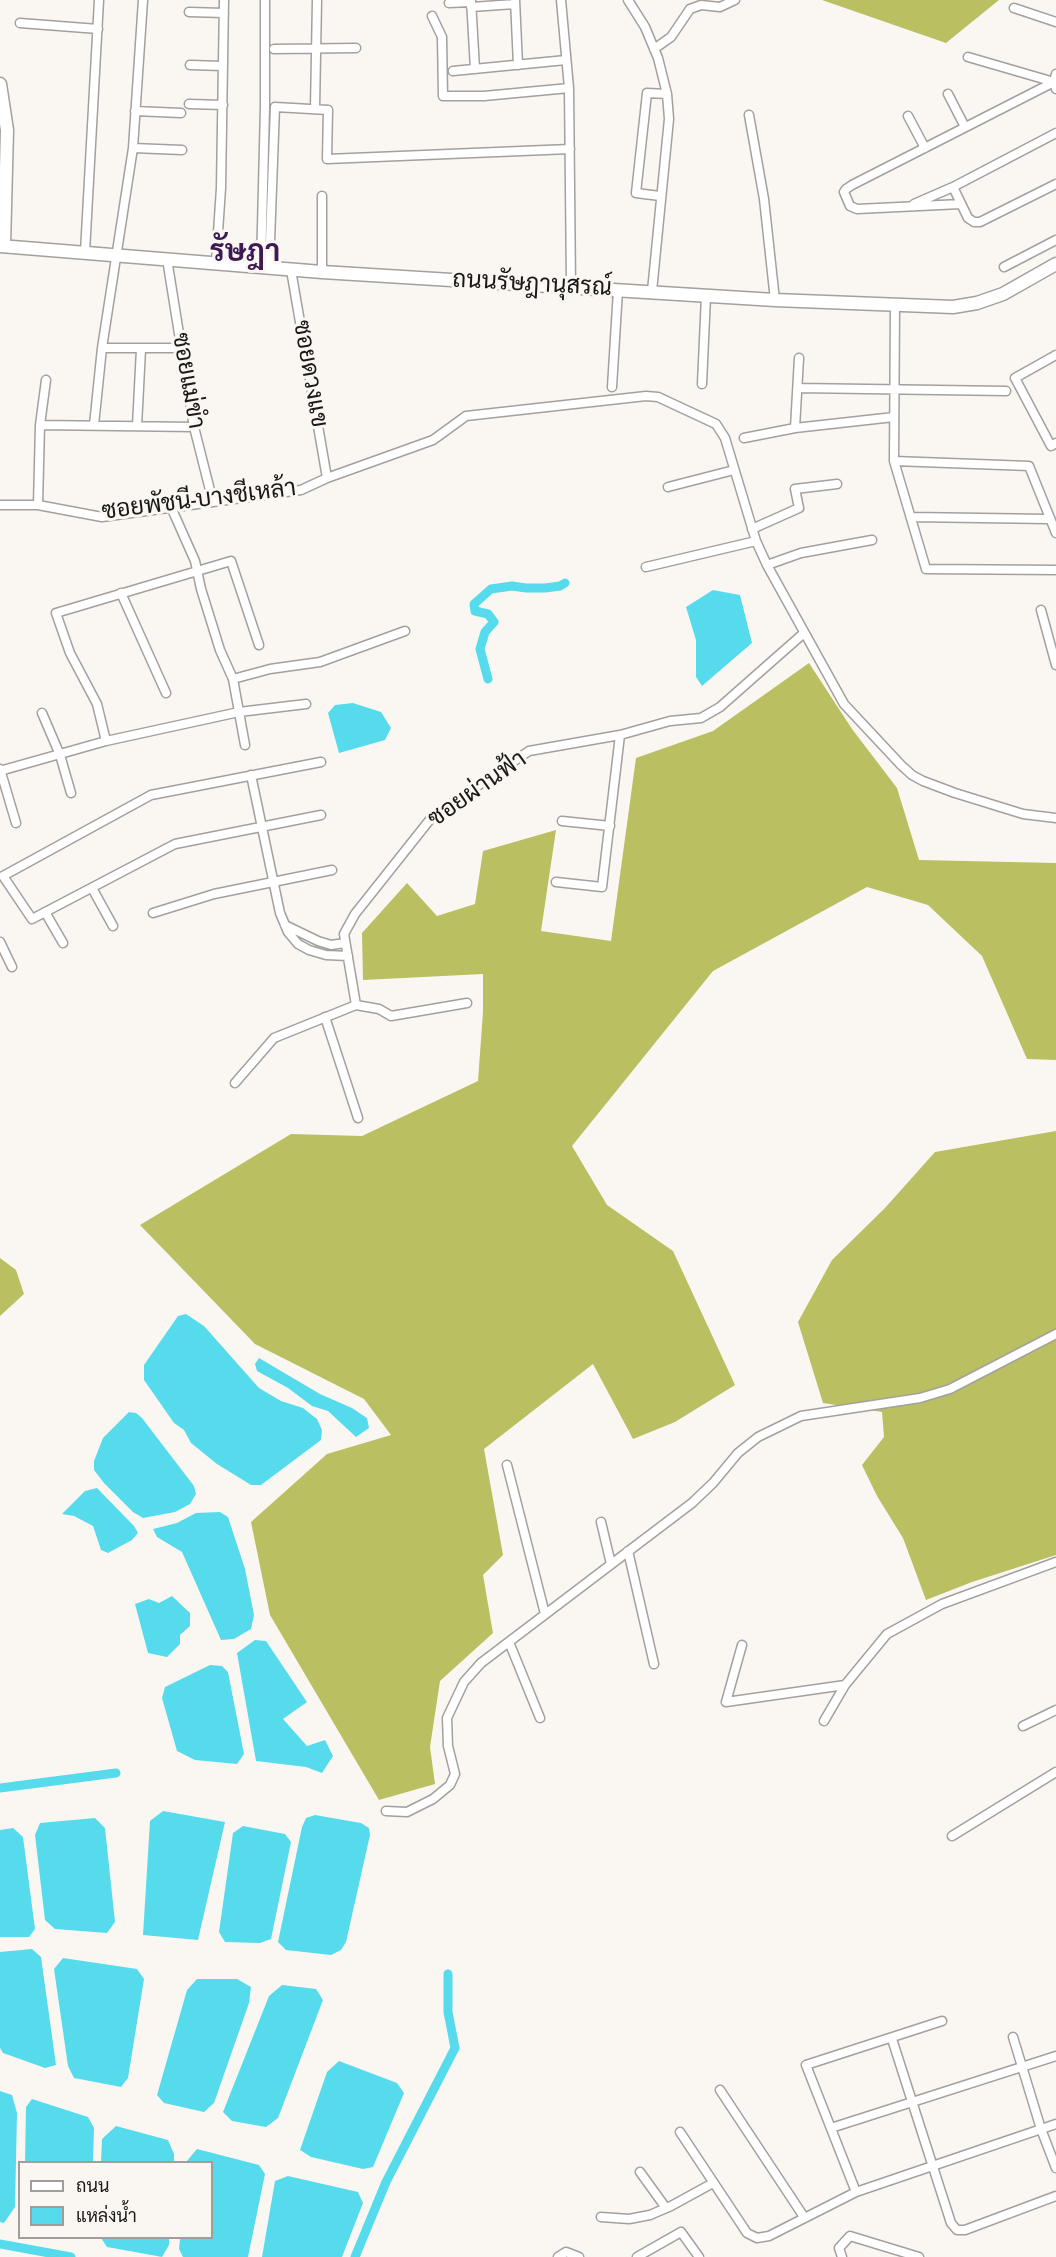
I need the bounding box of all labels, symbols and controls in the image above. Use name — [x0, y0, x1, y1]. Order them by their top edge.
district label: รัษฎา — [210, 236, 280, 272]
street label: ถนนรัษฎานุสรณ์ — [452, 266, 612, 304]
street label: ซอยดวงแข — [285, 318, 333, 430]
street label: ซอยแม่ขำ — [164, 331, 210, 431]
street label: ซอยพัชนี-บางชีเหล้า — [100, 475, 298, 527]
street label: ซอยผ่านฟ้า — [423, 746, 533, 834]
legend — [18, 2161, 213, 2239]
text: ถนน — [76, 2173, 109, 2199]
text: แหล่งน้ำ — [76, 2203, 137, 2229]

